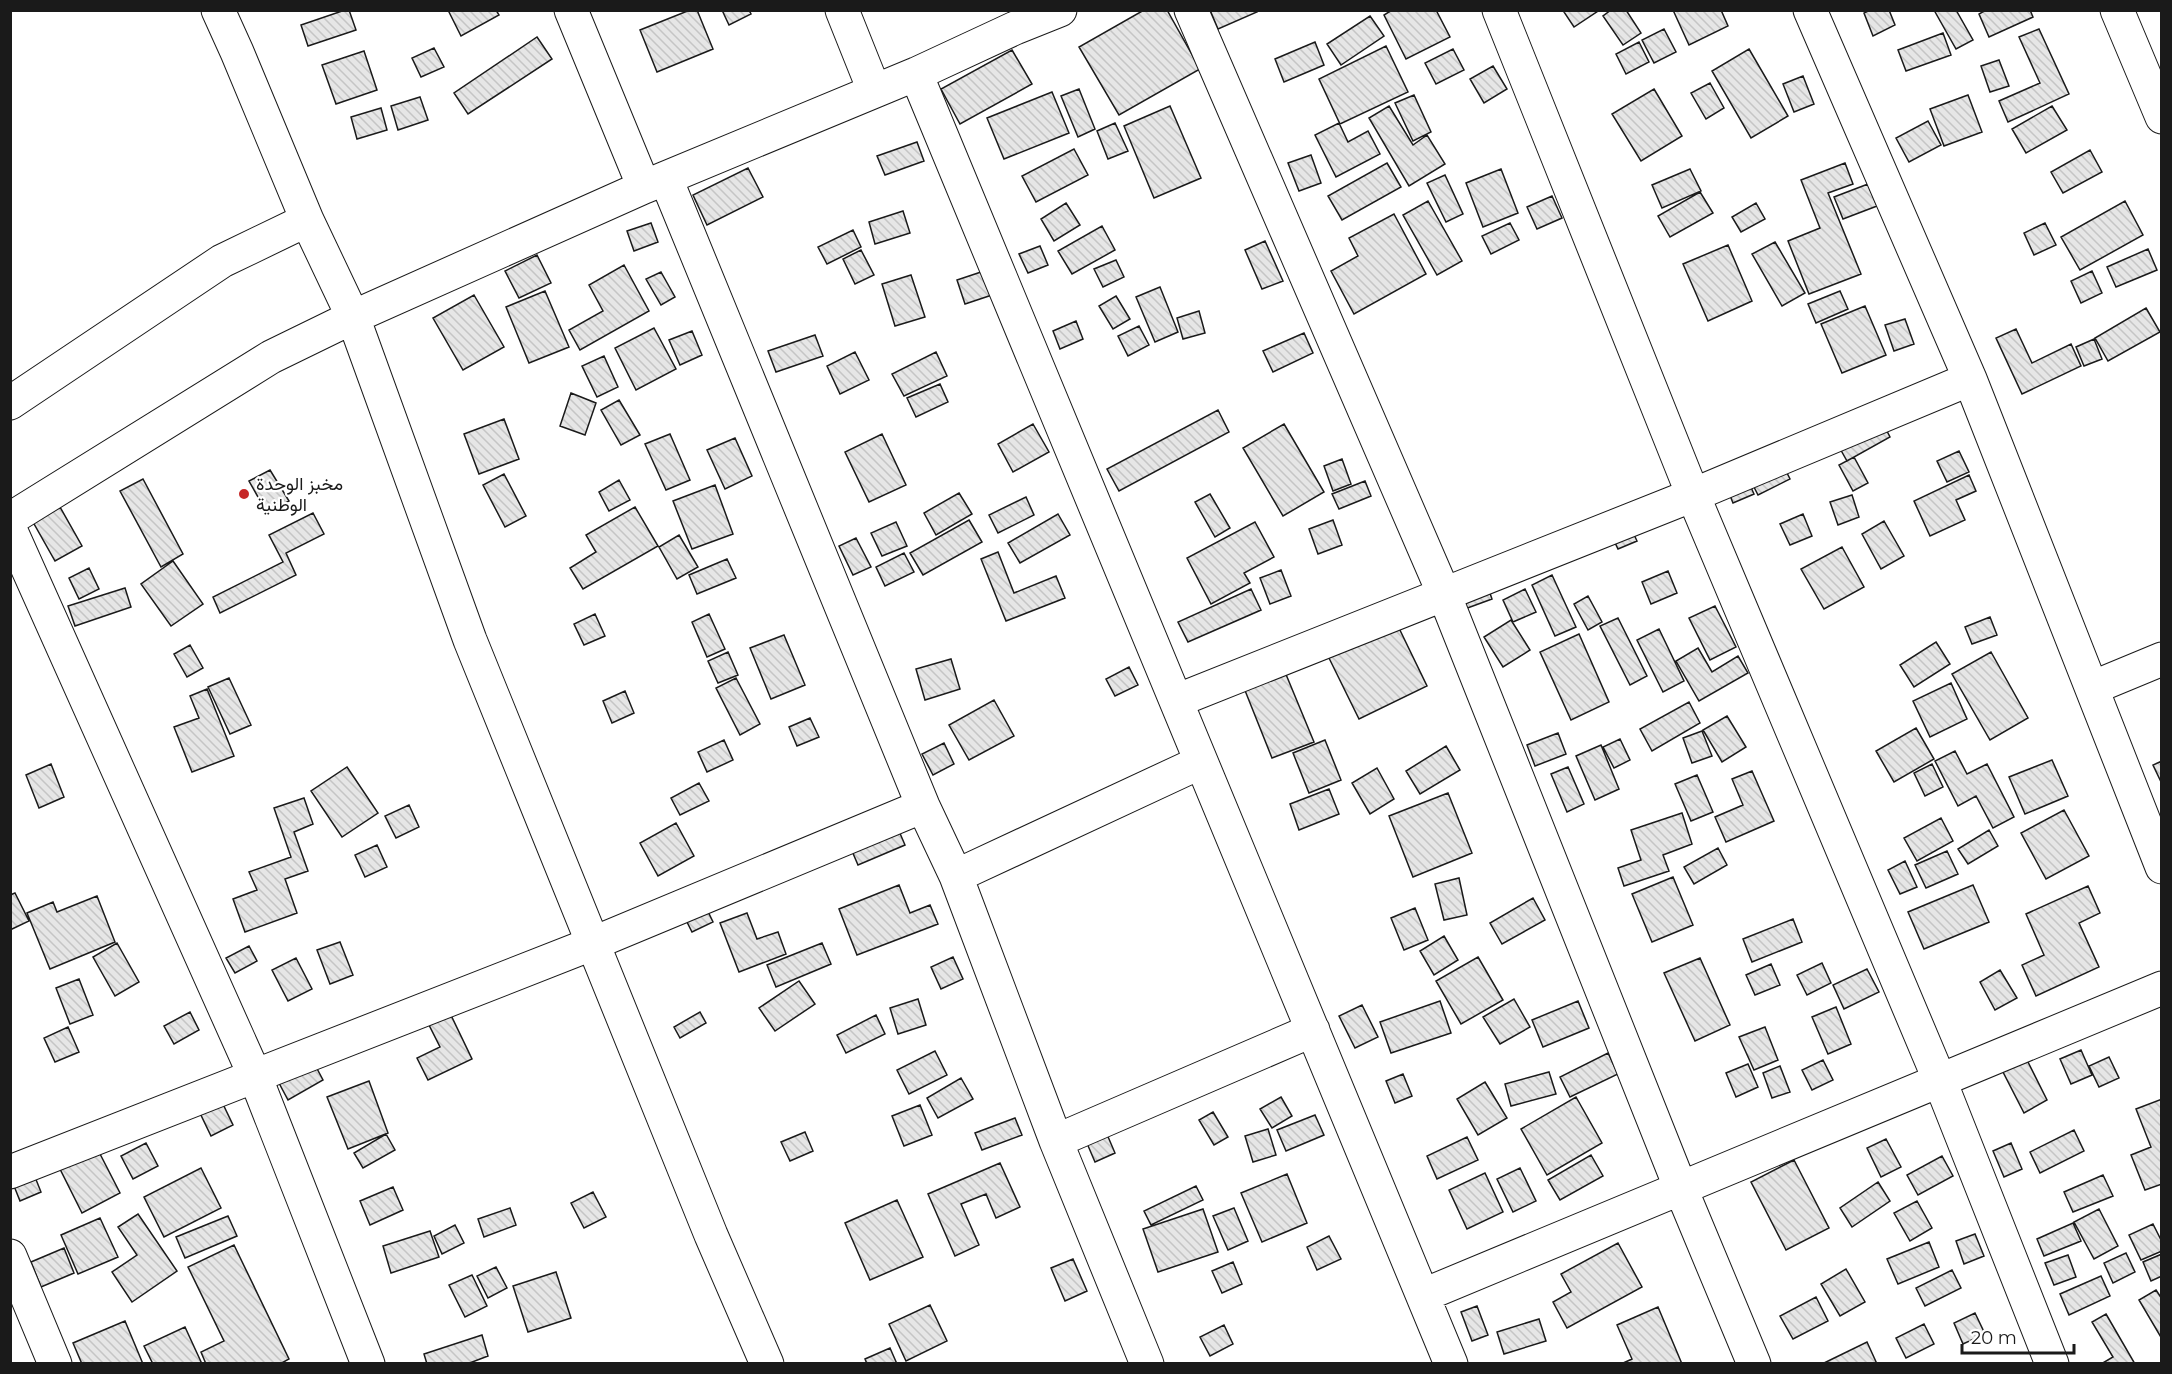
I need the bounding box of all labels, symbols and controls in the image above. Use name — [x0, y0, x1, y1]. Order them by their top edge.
place label: مخبز الوحدة الوطنية — [256, 473, 343, 516]
marker: مخبز الوحدة الوطنية — [237, 487, 251, 501]
scale bar — [1962, 1317, 2074, 1355]
text: 20 m — [1971, 1327, 2017, 1349]

